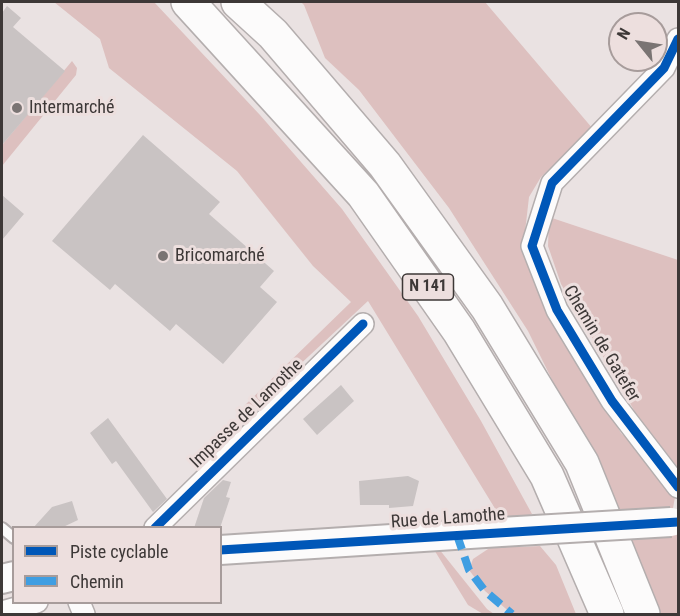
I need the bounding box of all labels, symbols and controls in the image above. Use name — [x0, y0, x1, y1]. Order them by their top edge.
north arrow — [608, 12, 668, 72]
text: N — [613, 25, 634, 43]
place label: Intermarché — [29, 97, 114, 119]
marker: Intermarché — [10, 101, 24, 115]
place label: Bricomarché — [175, 245, 265, 267]
marker: Bricomarché — [156, 249, 170, 263]
road number: N 141 — [402, 274, 454, 300]
street label: Chemin de Gatefer — [558, 282, 644, 406]
street label: Impasse de Lamothe — [186, 355, 308, 473]
street label: Rue de Lamothe — [390, 504, 506, 534]
legend — [12, 526, 222, 604]
text: Piste cyclable — [70, 541, 168, 562]
text: Chemin — [70, 571, 124, 592]

